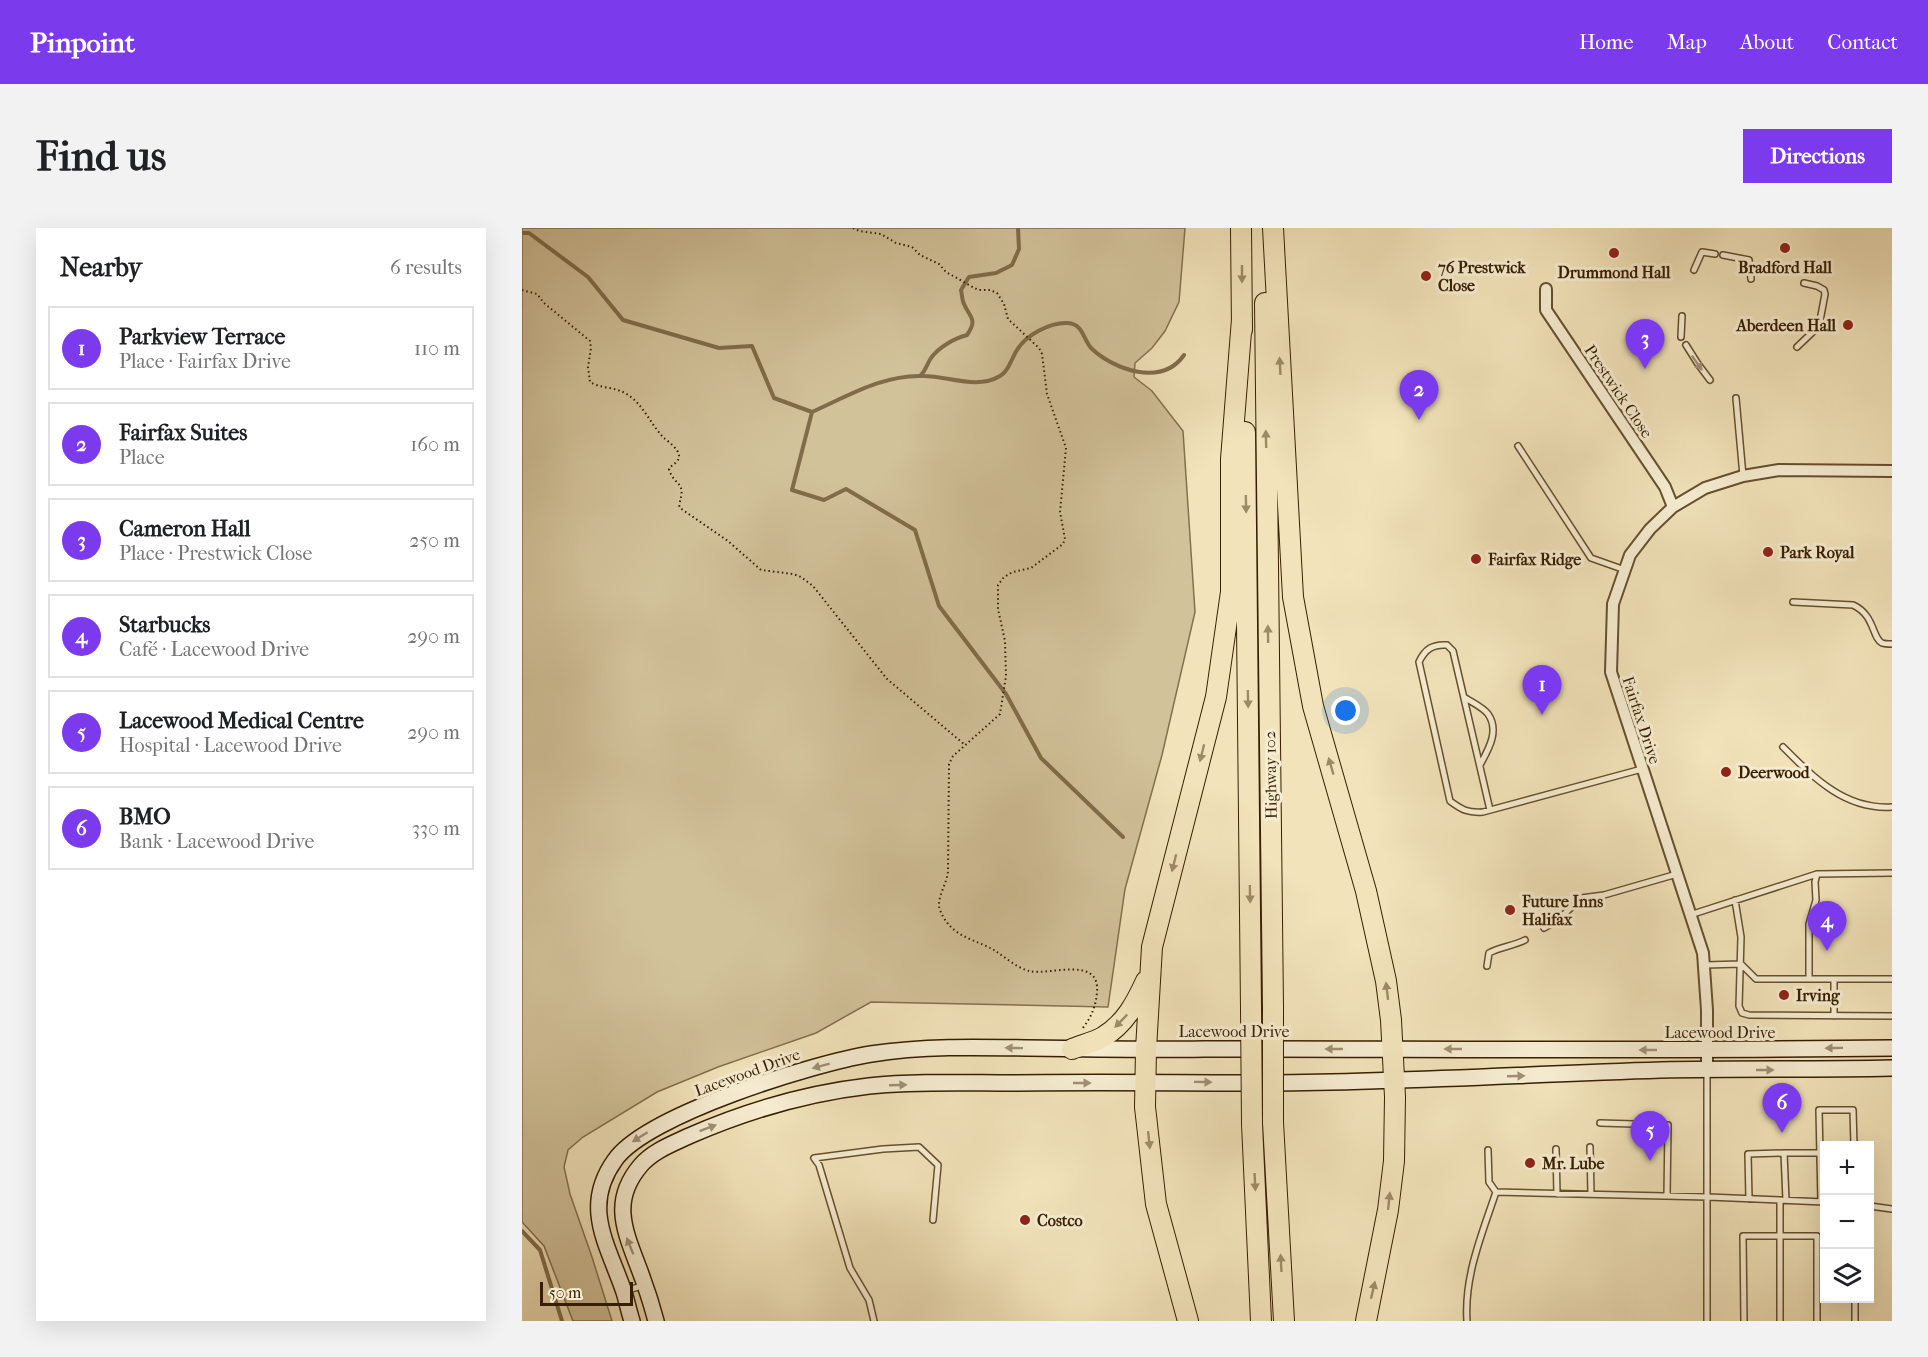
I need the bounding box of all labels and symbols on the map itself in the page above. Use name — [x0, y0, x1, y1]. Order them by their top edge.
marker: Bradford Hall — [1778, 241, 1792, 255]
marker: Drummond Hall — [1607, 246, 1621, 260]
place label: 76 Prestwick Close — [1437, 258, 1526, 295]
place label: Bradford Hall — [1738, 258, 1833, 277]
place label: Drummond Hall — [1558, 263, 1671, 282]
one-way arrow — [1237, 264, 1247, 283]
marker: 76 Prestwick Close — [1419, 269, 1433, 283]
place label: Aberdeen Hall — [1736, 316, 1837, 335]
marker: Aberdeen Hall — [1841, 318, 1855, 332]
pin: 3 — [1626, 320, 1664, 369]
street label: Prestwick Close — [1580, 341, 1657, 441]
one-way arrow — [1691, 354, 1703, 370]
one-way arrow — [1276, 356, 1285, 375]
pin: 2 — [1400, 370, 1438, 420]
one-way arrow — [1261, 429, 1271, 448]
one-way arrow — [1241, 494, 1251, 513]
place label: Park Royal — [1780, 543, 1855, 563]
marker: Park Royal — [1761, 545, 1775, 559]
place label: Fairfax Ridge — [1487, 550, 1581, 570]
marker: Fairfax Ridge — [1469, 552, 1483, 566]
one-way arrow — [1264, 624, 1273, 643]
pin: 1 — [1522, 666, 1562, 715]
street label: Fairfax Drive — [1618, 674, 1665, 766]
one-way arrow — [1243, 689, 1253, 708]
your location — [1331, 696, 1360, 725]
street label: Highway 102 — [1260, 731, 1281, 819]
one-way arrow — [1197, 744, 1206, 762]
one-way arrow — [1326, 757, 1335, 775]
place label: Deerwood — [1738, 763, 1811, 782]
marker: Deerwood — [1719, 765, 1733, 779]
one-way arrow — [1169, 854, 1178, 872]
one-way arrow — [1245, 884, 1255, 903]
place label: Future Inns Halifax — [1521, 892, 1603, 929]
pin: 4 — [1808, 902, 1846, 951]
marker: Future Inns Halifax — [1503, 903, 1517, 917]
one-way arrow — [1382, 982, 1392, 1001]
place label: Irving — [1796, 986, 1840, 1006]
marker: Irving — [1777, 988, 1791, 1002]
one-way arrow — [1114, 1014, 1128, 1029]
street label: Lacewood Drive — [1179, 1022, 1290, 1041]
street label: Lacewood Drive — [1665, 1023, 1776, 1042]
one-way arrow — [1004, 1043, 1023, 1053]
one-way arrow — [1325, 1044, 1344, 1054]
one-way arrow — [1444, 1044, 1463, 1054]
one-way arrow — [1824, 1044, 1843, 1053]
street label: Lacewood Drive — [692, 1045, 803, 1100]
one-way arrow — [1639, 1045, 1658, 1055]
one-way arrow — [811, 1062, 830, 1072]
one-way arrow — [1756, 1065, 1775, 1075]
one-way arrow — [1506, 1072, 1525, 1081]
one-way arrow — [1194, 1077, 1213, 1087]
one-way arrow — [1072, 1078, 1091, 1087]
one-way arrow — [888, 1080, 907, 1090]
pin: 6 — [1762, 1084, 1802, 1133]
pin: 5 — [1630, 1112, 1670, 1161]
one-way arrow — [700, 1123, 718, 1133]
one-way arrow — [1144, 1131, 1154, 1150]
one-way arrow — [632, 1132, 648, 1143]
place label: Mr. Lube — [1541, 1154, 1604, 1173]
marker: Mr. Lube — [1523, 1156, 1537, 1170]
one-way arrow — [1250, 1173, 1259, 1192]
one-way arrow — [1385, 1191, 1394, 1210]
place label: Costco — [1037, 1211, 1083, 1230]
marker: Costco — [1018, 1213, 1032, 1227]
one-way arrow — [625, 1237, 634, 1255]
one-way arrow — [1276, 1253, 1285, 1272]
scale bar — [540, 1279, 633, 1306]
one-way arrow — [1368, 1280, 1378, 1299]

